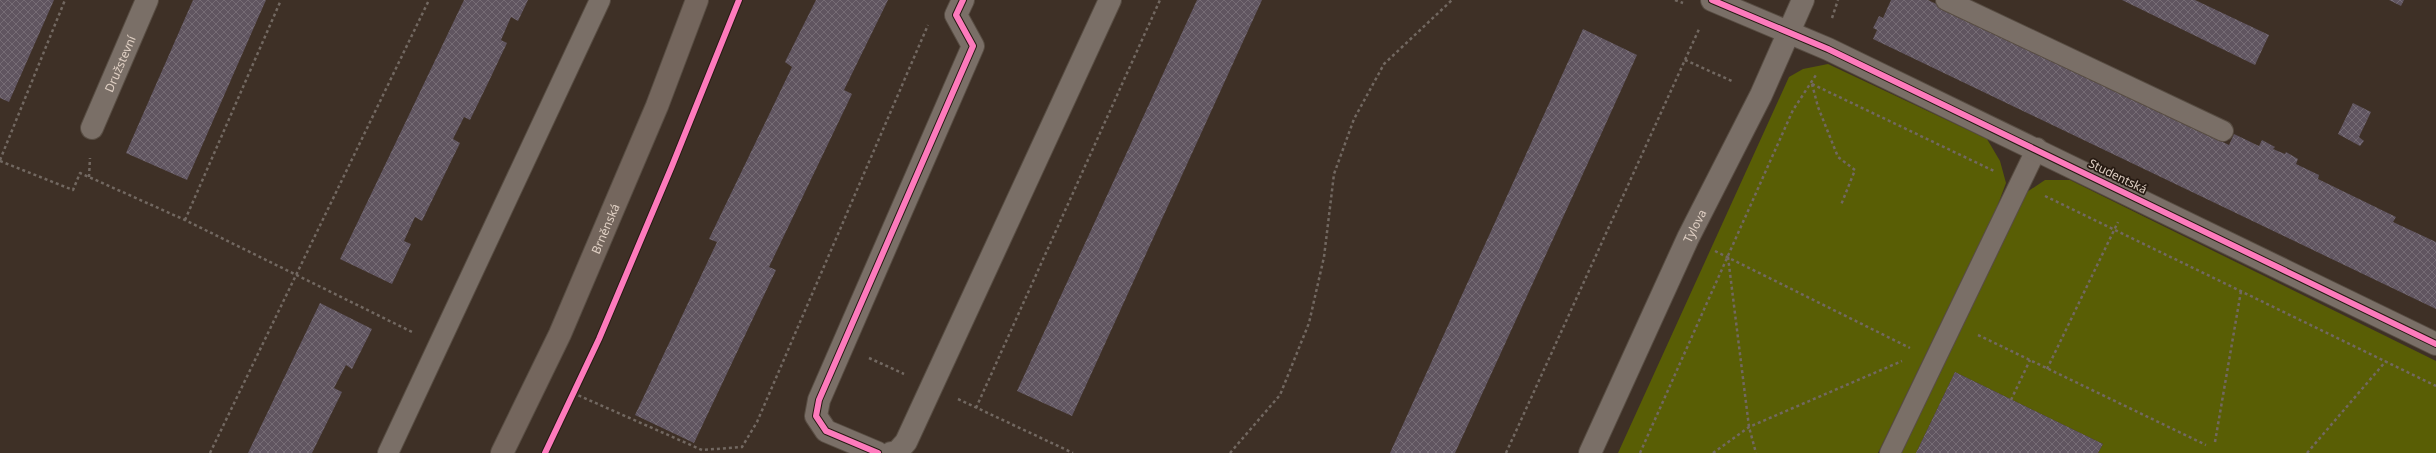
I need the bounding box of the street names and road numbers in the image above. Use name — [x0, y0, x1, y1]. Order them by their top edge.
street label: Družstevní — [100, 32, 140, 95]
street label: Studentská — [2086, 155, 2150, 197]
street label: Brněnská — [587, 201, 623, 256]
street label: Tylova — [1679, 206, 1710, 245]

